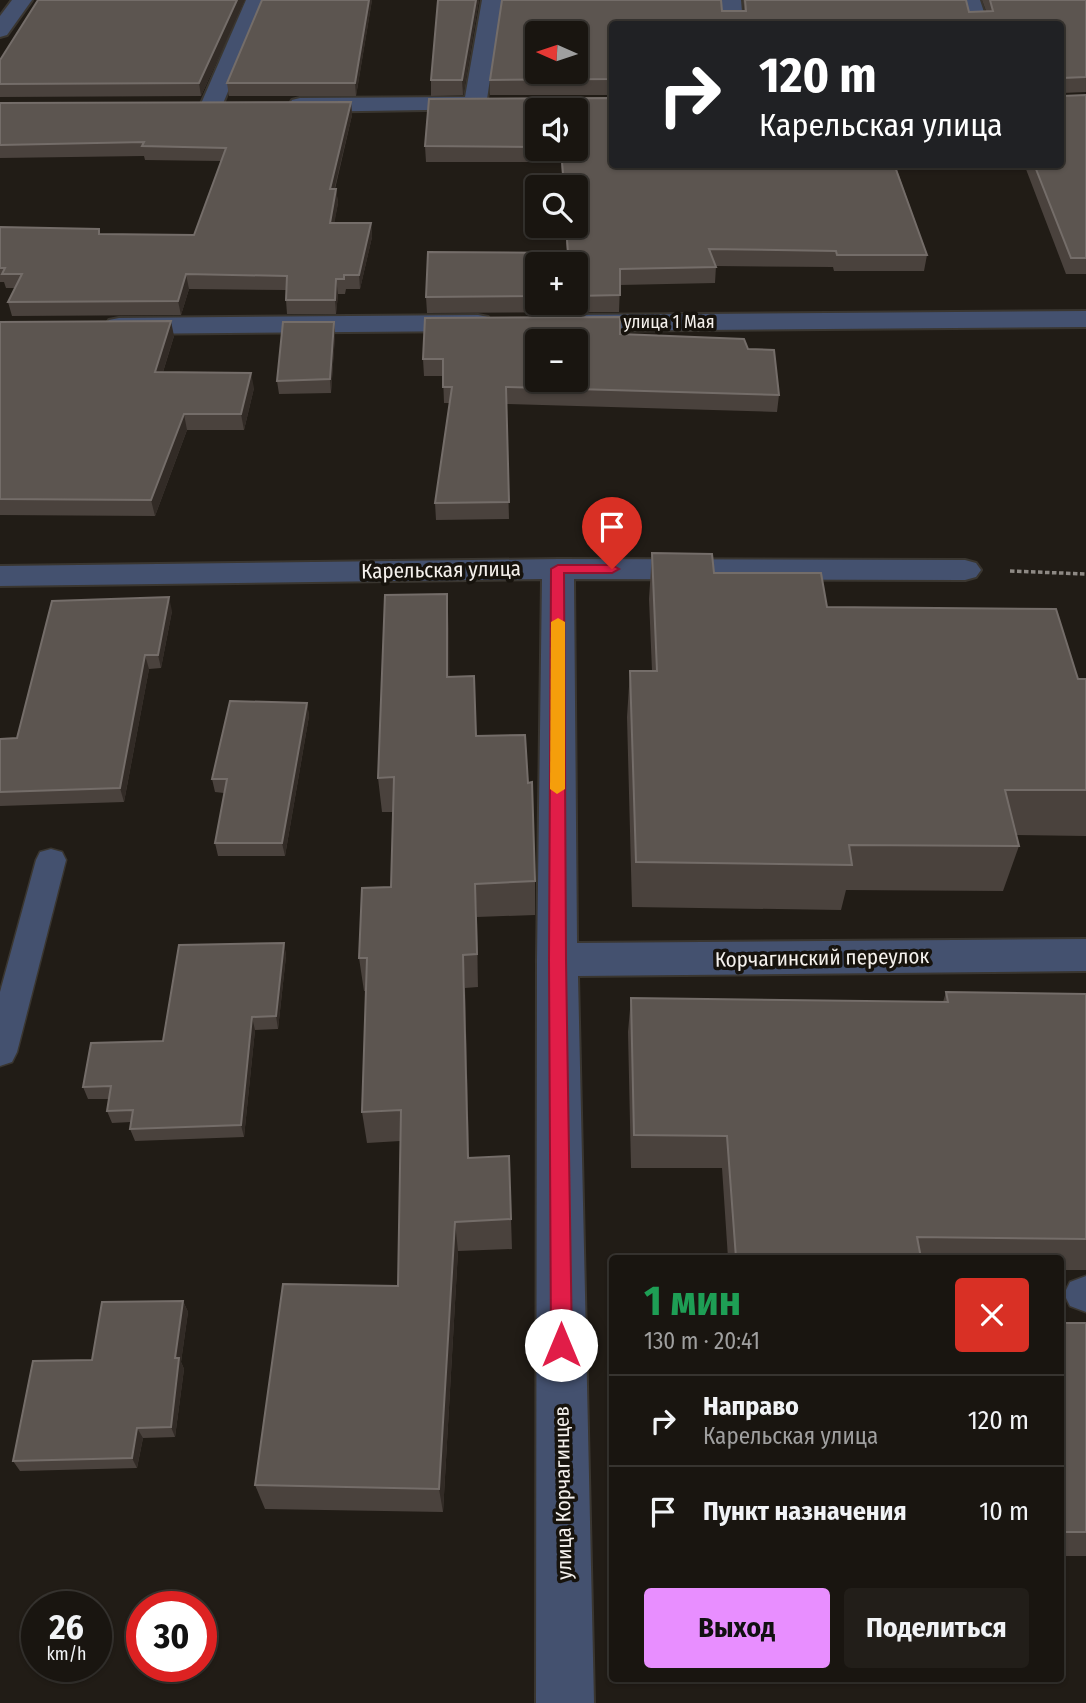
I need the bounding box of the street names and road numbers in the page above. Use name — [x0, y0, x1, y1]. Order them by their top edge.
street label: улица 1 Мая — [623, 311, 715, 333]
street label: Карельская улица — [361, 556, 521, 584]
street label: Корчагинский переулок — [715, 943, 930, 973]
street label: улица Корчагинцев — [548, 1406, 578, 1580]

